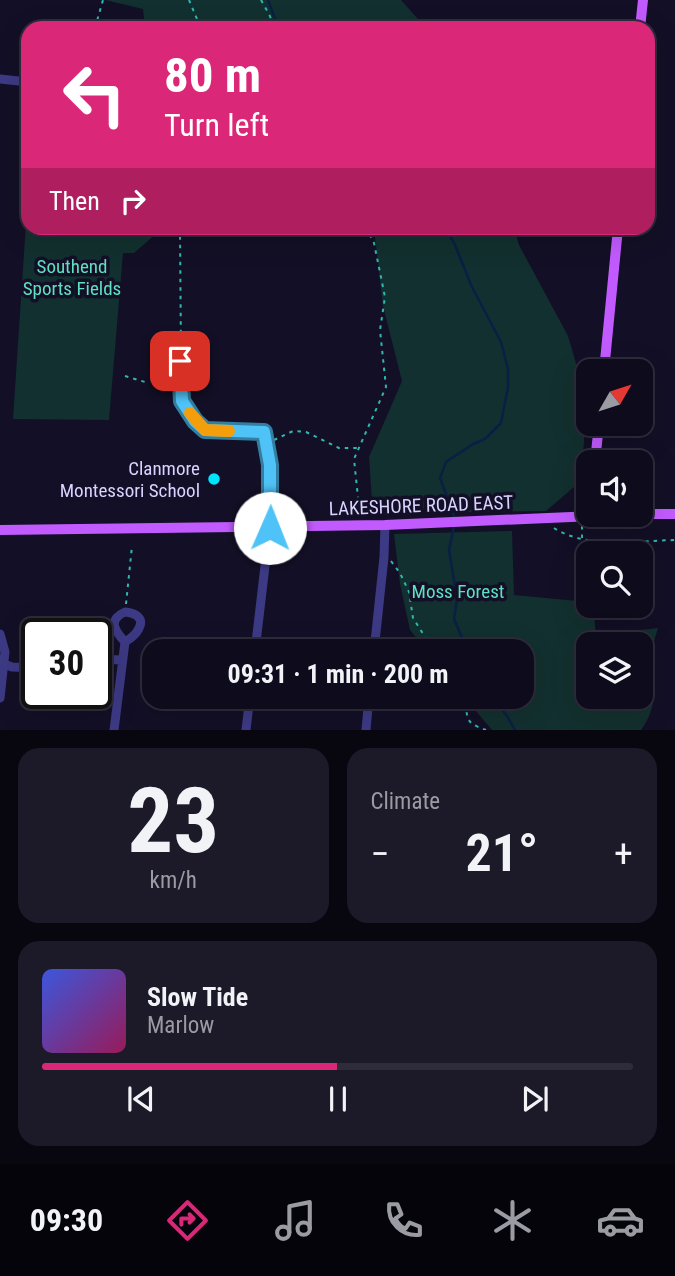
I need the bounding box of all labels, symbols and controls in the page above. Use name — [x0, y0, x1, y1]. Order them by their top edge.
text: 80 m — [164, 47, 261, 104]
icon: left — [49, 49, 140, 140]
text: Turn left — [164, 106, 269, 144]
icon: right — [114, 182, 152, 220]
text: Then — [49, 186, 100, 216]
park label: Southend Sports Fields — [23, 255, 121, 300]
pin — [150, 331, 210, 391]
icon: arrive — [161, 342, 199, 380]
north arrow — [576, 359, 653, 436]
map controls — [576, 359, 653, 709]
button: sound — [576, 450, 653, 527]
place label: Clanmore Montessori School — [60, 457, 200, 502]
marker: Clanmore Montessori School — [206, 471, 222, 487]
position arrow — [233, 491, 307, 565]
street label: LAKESHORE ROAD EAST — [328, 491, 514, 520]
button: search — [576, 541, 653, 618]
park label: Moss Forest — [412, 580, 504, 603]
speed limit sign: 30 — [21, 618, 112, 709]
button: layers — [576, 632, 653, 709]
text: 09:31 · 1 min · 200 m — [228, 659, 448, 689]
text: 23 — [127, 768, 219, 874]
text: Climate — [371, 788, 440, 815]
text: 21° — [465, 823, 538, 884]
text: − — [371, 832, 390, 876]
text: + — [614, 832, 633, 876]
text: km/h — [150, 867, 197, 894]
text: Slow Tide — [147, 982, 248, 1012]
text: Marlow — [147, 1012, 214, 1039]
icon: previous — [122, 1080, 160, 1118]
icon: pause — [319, 1080, 357, 1118]
icon: next — [516, 1080, 554, 1118]
icon: directions — [163, 1196, 212, 1245]
icon: music — [271, 1196, 320, 1245]
icon: phone — [379, 1196, 428, 1245]
icon: climate — [488, 1196, 537, 1245]
icon: car — [596, 1196, 645, 1245]
text: 09:30 — [30, 1201, 103, 1239]

